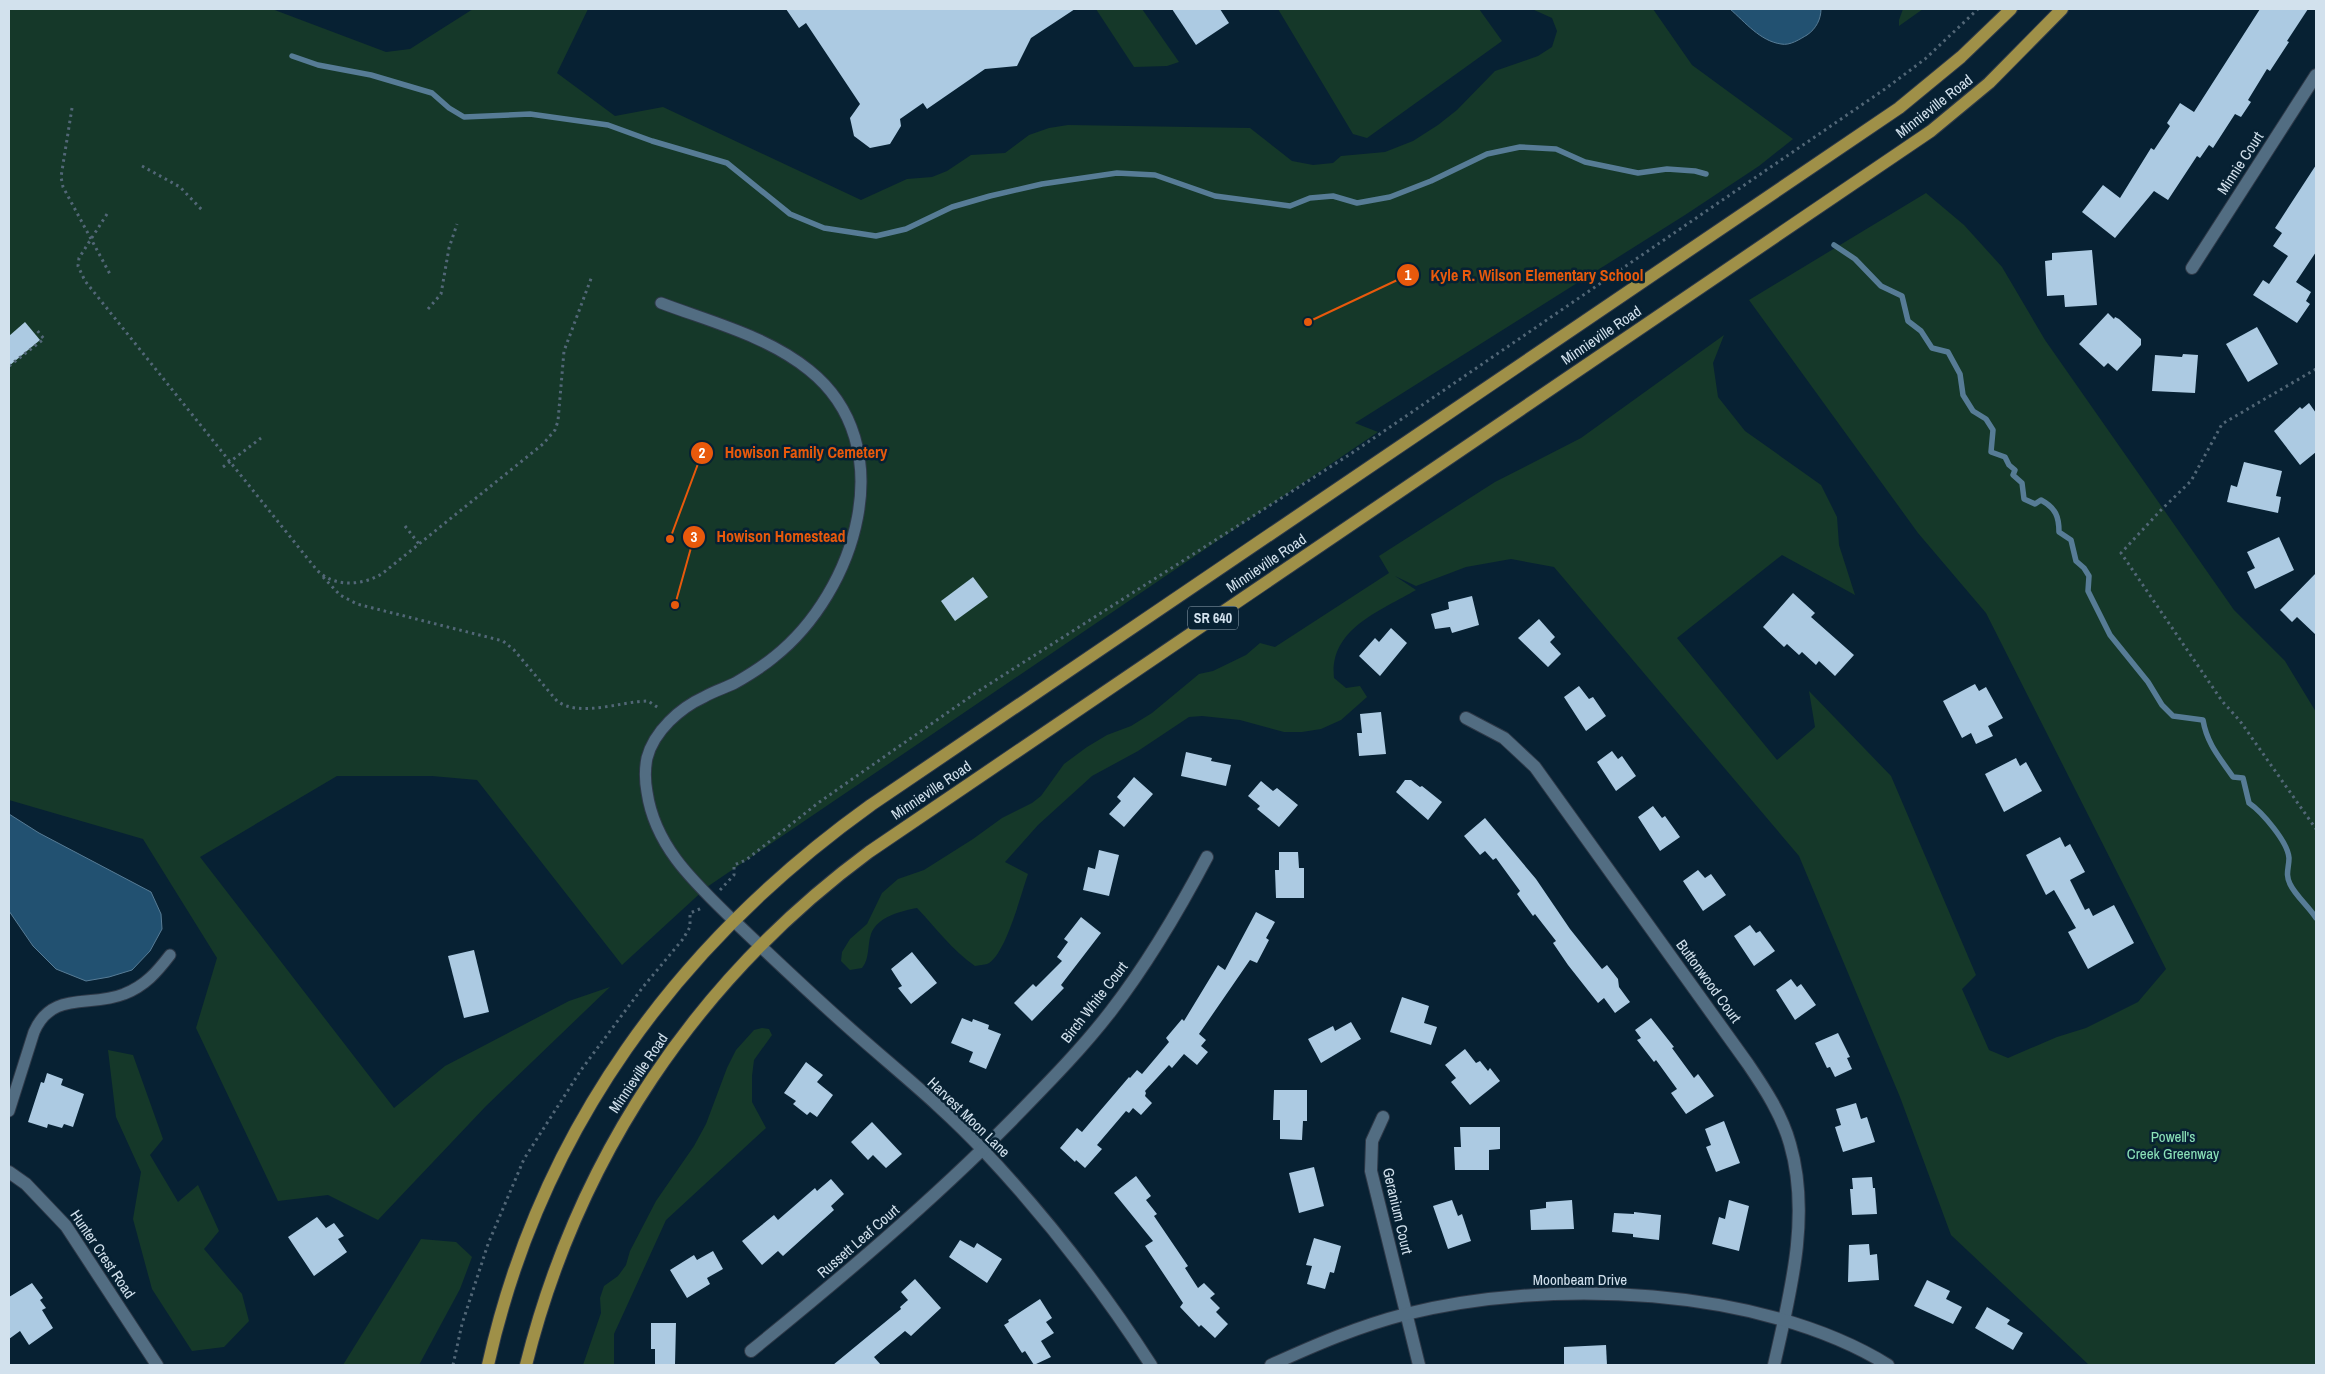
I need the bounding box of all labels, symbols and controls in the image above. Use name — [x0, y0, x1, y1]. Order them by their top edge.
street label: Minnieville Road — [1891, 69, 1977, 143]
street label: Minnie Court — [2212, 127, 2268, 199]
callout: Kyle R. Wilson Elementary School — [1396, 260, 1653, 291]
text: 1 — [1405, 264, 1412, 285]
text: Kyle R. Wilson Elementary School — [1431, 264, 1643, 286]
street label: Minnieville Road — [1557, 300, 1645, 370]
callout: Howison Family Cemetery — [689, 437, 897, 468]
text: Howison Family Cemetery — [725, 441, 888, 463]
text: 2 — [699, 442, 706, 463]
callout: Howison Homestead — [682, 521, 856, 552]
text: Howison Homestead — [716, 525, 846, 547]
text: 3 — [691, 526, 698, 547]
street label: Minnieville Road — [1222, 528, 1310, 598]
road number: SR 640 — [1188, 606, 1238, 630]
street label: Minnieville Road — [887, 755, 975, 825]
street label: Buttonwood Court — [1672, 935, 1747, 1027]
street label: Birch White Court — [1056, 957, 1133, 1047]
street label: Minnieville Road — [603, 1029, 673, 1117]
street label: Harvest Moon Lane — [923, 1072, 1015, 1162]
park label: Powell's Creek Greenway — [2127, 1126, 2220, 1164]
street label: Geranium Court — [1378, 1166, 1418, 1257]
street label: Russett Leaf Court — [812, 1199, 904, 1283]
street label: Hunter Crest Road — [66, 1206, 140, 1302]
street label: Moonbeam Drive — [1533, 1269, 1627, 1290]

